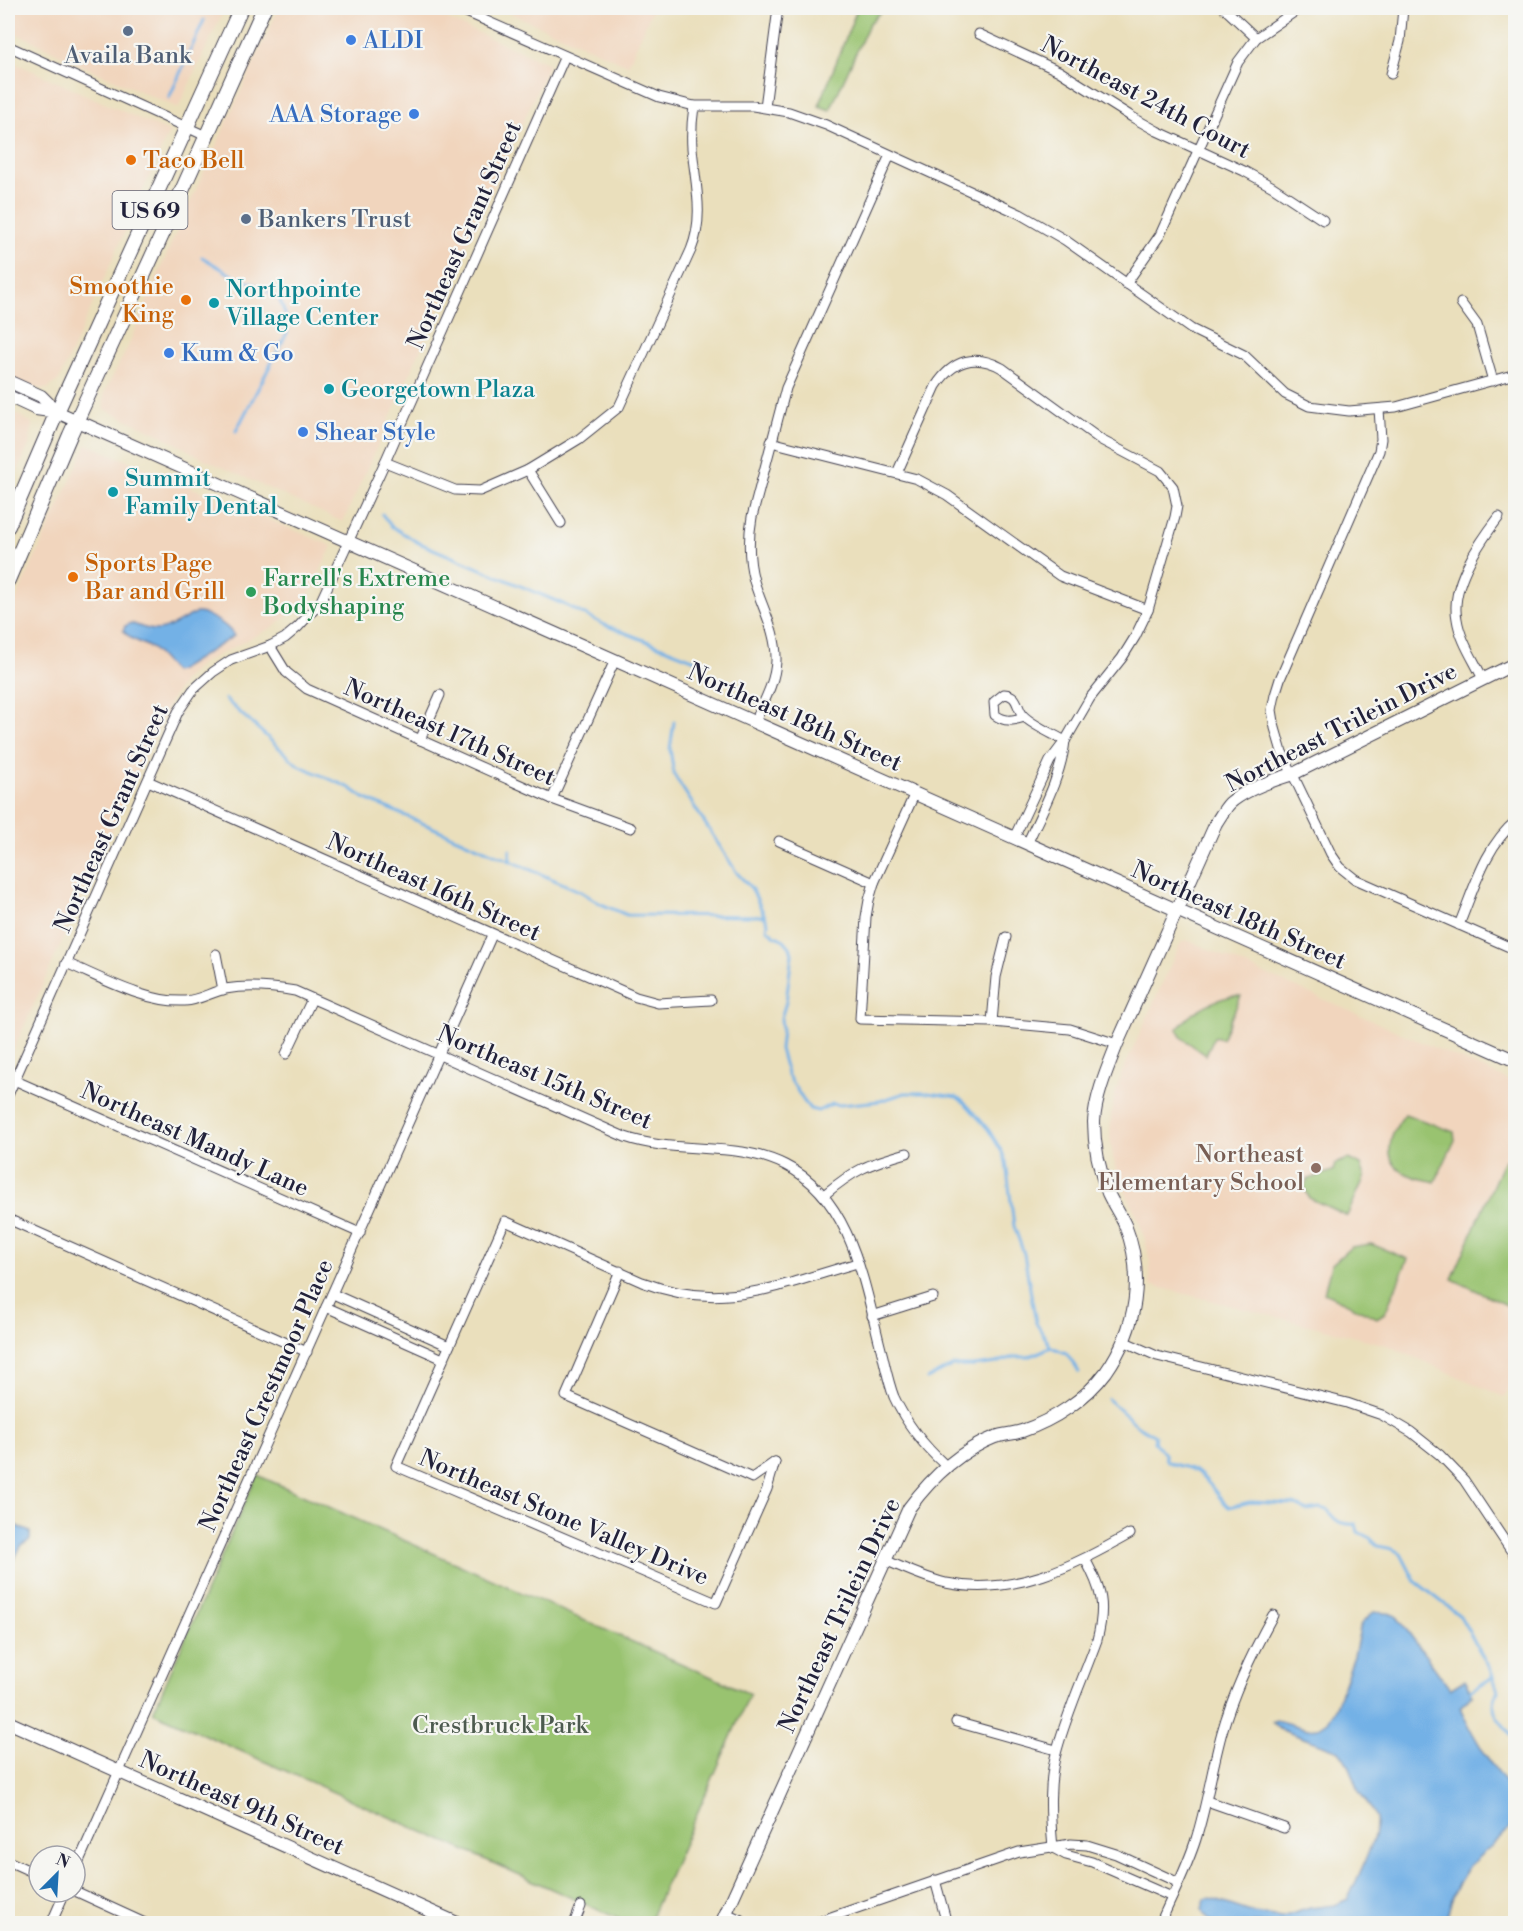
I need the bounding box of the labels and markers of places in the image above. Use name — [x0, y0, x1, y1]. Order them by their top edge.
marker: Availa Bank — [121, 24, 135, 38]
place label: ALDI — [362, 26, 423, 56]
marker: ALDI — [344, 33, 358, 47]
place label: Availa Bank — [63, 41, 193, 71]
place label: AAA Storage — [268, 100, 402, 130]
marker: AAA Storage — [407, 107, 421, 121]
place label: Taco Bell — [143, 146, 244, 176]
marker: Taco Bell — [124, 153, 138, 167]
place label: Bankers Trust — [257, 205, 412, 235]
marker: Bankers Trust — [239, 212, 253, 226]
place label: Smoothie King — [69, 272, 175, 330]
place label: Northpointe Village Center — [225, 275, 379, 333]
marker: Smoothie King — [179, 293, 193, 307]
marker: Northpointe Village Center — [207, 296, 221, 310]
place label: Kum & Go — [181, 339, 294, 369]
marker: Kum & Go — [162, 346, 176, 360]
place label: Georgetown Plaza — [341, 375, 536, 405]
marker: Georgetown Plaza — [322, 382, 336, 396]
place label: Shear Style — [315, 418, 436, 448]
marker: Shear Style — [296, 425, 310, 439]
place label: Summit Family Dental — [125, 464, 277, 522]
marker: Summit Family Dental — [106, 485, 120, 499]
place label: Sports Page Bar and Grill — [84, 549, 225, 607]
place label: Farrell's Extreme Bodyshaping — [262, 564, 450, 622]
marker: Sports Page Bar and Grill — [66, 570, 80, 584]
marker: Farrell's Extreme Bodyshaping — [244, 585, 258, 599]
place label: Northeast Elementary School — [1098, 1140, 1304, 1198]
marker: Northeast Elementary School — [1309, 1161, 1323, 1175]

